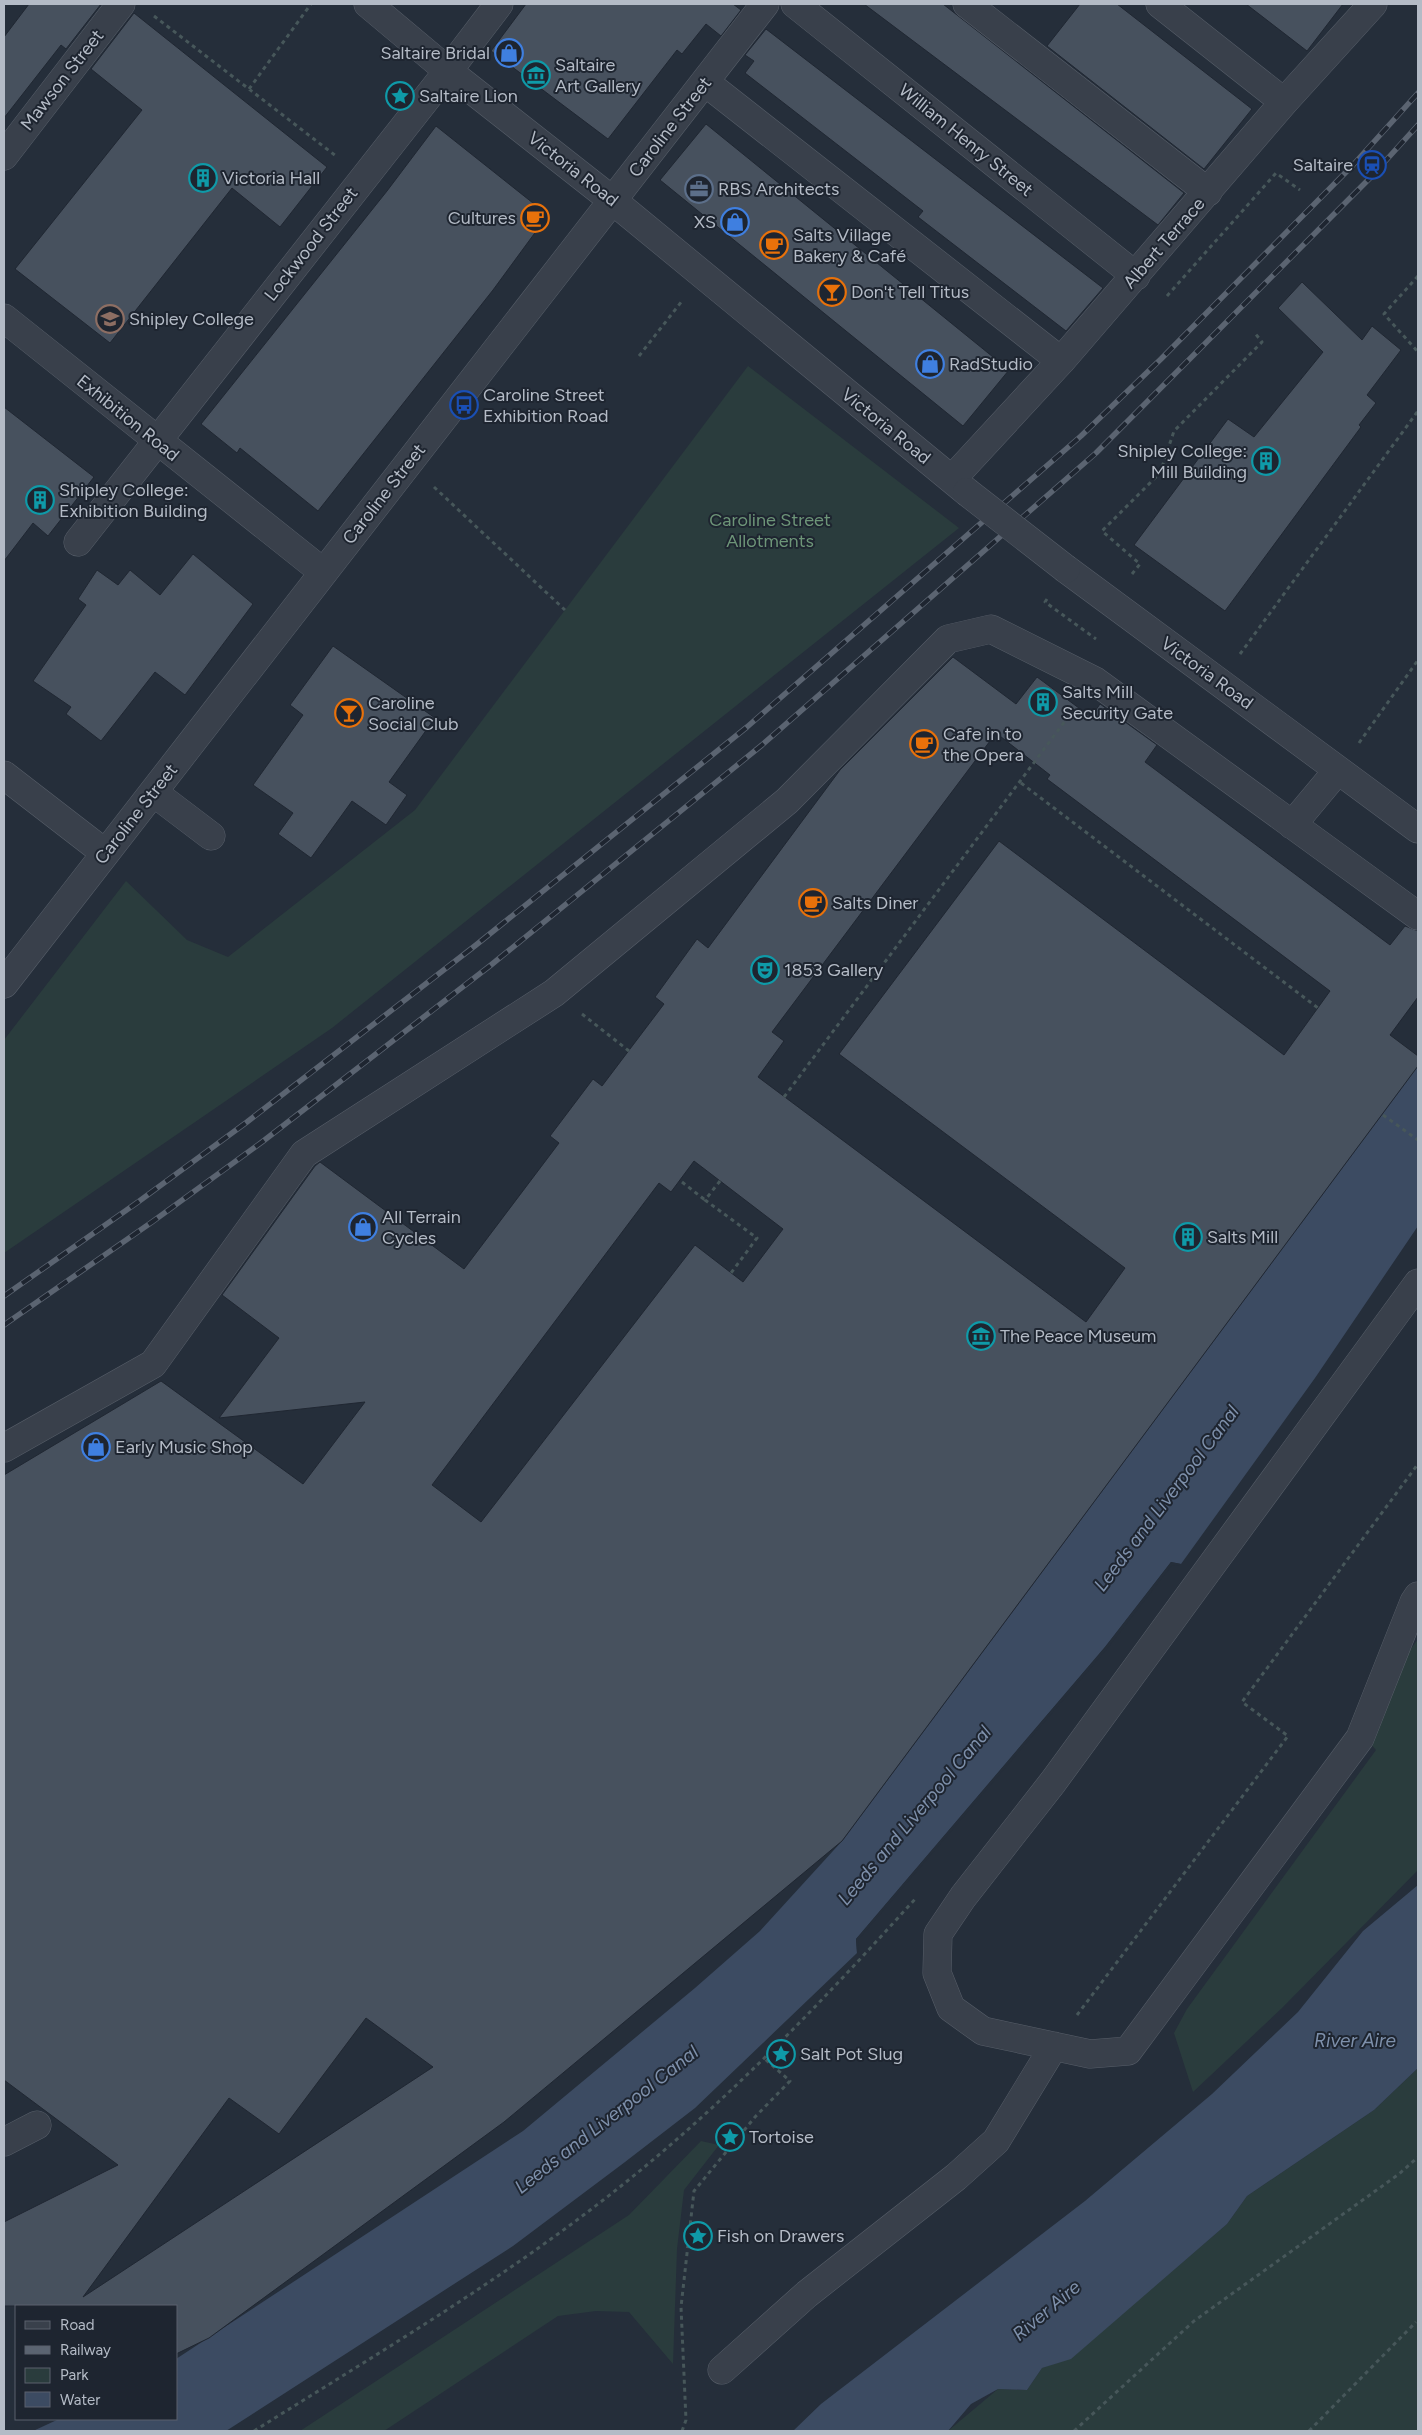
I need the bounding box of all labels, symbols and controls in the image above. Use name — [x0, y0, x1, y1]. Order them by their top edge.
street label: Mawson Street — [16, 25, 108, 135]
shop icon: Saltaire Bridal — [494, 38, 524, 68]
place label: Saltaire Bridal — [380, 42, 490, 64]
place label: Saltaire Art Gallery — [555, 54, 641, 97]
museum icon: Saltaire Art Gallery — [521, 60, 551, 90]
street label: Caroline Street — [624, 72, 716, 182]
street label: William Henry Street — [894, 79, 1038, 201]
place icon: Saltaire Lion — [385, 81, 415, 111]
place label: Saltaire Lion — [419, 85, 518, 107]
street label: Victoria Road — [523, 127, 623, 211]
station icon: Saltaire — [1357, 150, 1387, 180]
place label: Saltaire — [1293, 154, 1353, 176]
building icon: Victoria Hall — [188, 163, 218, 193]
place label: Victoria Hall — [222, 167, 320, 189]
office icon: RBS Architects — [684, 174, 714, 204]
place label: RBS Architects — [718, 178, 840, 200]
street label: Lockwood Street — [260, 183, 362, 305]
street label: Albert Terrace — [1118, 193, 1210, 293]
cafe icon: Cultures — [520, 203, 550, 233]
place label: Cultures — [448, 207, 516, 229]
shop icon: XS — [720, 207, 750, 237]
place label: XS — [694, 211, 716, 233]
place label: Salts Village Bakery & Café — [793, 224, 906, 267]
cafe icon: Salts Village Bakery & Café — [759, 230, 789, 260]
bar icon: Don't Tell Titus — [817, 277, 847, 307]
place label: Don't Tell Titus — [851, 281, 969, 303]
school or university icon: Shipley College — [95, 304, 125, 334]
place label: Shipley College — [129, 308, 254, 330]
shop icon: RadStudio — [915, 349, 945, 379]
place label: RadStudio — [949, 353, 1033, 375]
street label: Exhibition Road — [72, 370, 184, 466]
street label: Victoria Road — [837, 383, 935, 469]
place label: Caroline Street Exhibition Road — [483, 384, 609, 427]
bus stop icon: Caroline Street Exhibition Road — [449, 390, 479, 420]
street label: Caroline Street — [338, 439, 430, 549]
place label: Shipley College: Mill Building — [1118, 440, 1247, 483]
building icon: Shipley College: Mill Building — [1251, 446, 1281, 476]
place label: Shipley College: Exhibition Building — [59, 479, 208, 522]
building icon: Shipley College: Exhibition Building — [25, 485, 55, 515]
park label: Caroline Street Allotments — [709, 509, 831, 552]
street label: Victoria Road — [1156, 632, 1258, 714]
place label: Salts Mill Security Gate — [1062, 681, 1173, 724]
building icon: Salts Mill Security Gate — [1028, 687, 1058, 717]
place label: Caroline Social Club — [368, 692, 459, 735]
bar icon: Caroline Social Club — [334, 698, 364, 728]
place label: Cafe in to the Opera — [943, 723, 1024, 766]
cafe icon: Cafe in to the Opera — [909, 729, 939, 759]
street label: Caroline Street — [90, 759, 182, 869]
cafe icon: Salts Diner — [798, 888, 828, 918]
place label: Salts Diner — [832, 892, 918, 914]
theatre icon: 1853 Gallery — [750, 955, 780, 985]
place label: 1853 Gallery — [784, 959, 884, 981]
place label: All Terrain Cycles — [382, 1206, 461, 1249]
shop icon: All Terrain Cycles — [348, 1212, 378, 1242]
building icon: Salts Mill — [1173, 1222, 1203, 1252]
place label: Salts Mill — [1207, 1226, 1278, 1248]
museum icon: The Peace Museum — [966, 1321, 996, 1351]
place label: The Peace Museum — [1000, 1325, 1156, 1347]
water label: Leeds and Liverpool Canal — [1089, 1400, 1244, 1596]
shop icon: Early Music Shop — [81, 1432, 111, 1462]
place label: Early Music Shop — [115, 1436, 253, 1458]
water label: Leeds and Liverpool Canal — [833, 1720, 997, 1910]
water label: River Aire — [1314, 2029, 1396, 2052]
place icon: Salt Pot Slug — [766, 2039, 796, 2069]
water label: Leeds and Liverpool Canal — [510, 2040, 703, 2198]
place label: Salt Pot Slug — [800, 2043, 903, 2065]
place icon: Tortoise — [715, 2122, 745, 2152]
place label: Tortoise — [749, 2126, 814, 2148]
place icon: Fish on Drawers — [683, 2221, 713, 2251]
place label: Fish on Drawers — [717, 2225, 844, 2247]
water label: River Aire — [1008, 2275, 1085, 2345]
legend — [15, 2305, 178, 2420]
text: Road — [60, 2316, 95, 2334]
text: Railway — [60, 2341, 111, 2359]
text: Park — [60, 2366, 89, 2384]
text: Water — [60, 2391, 100, 2409]

